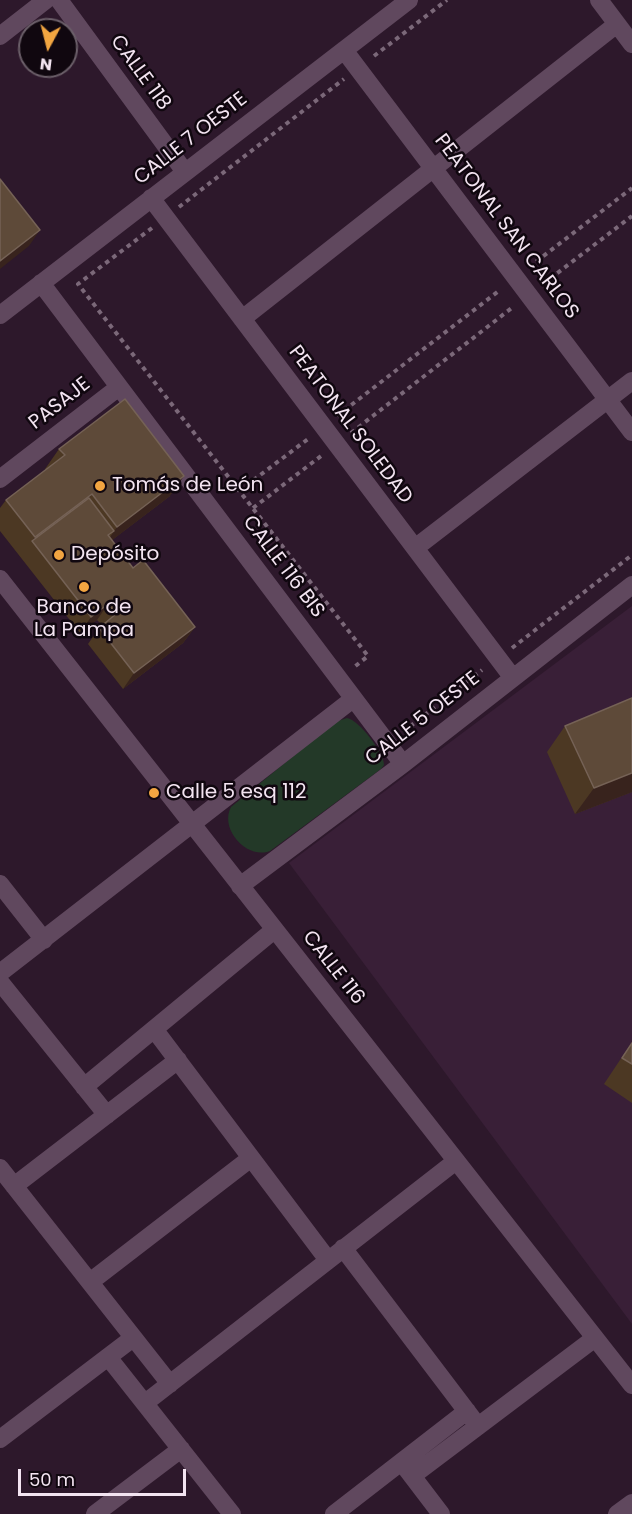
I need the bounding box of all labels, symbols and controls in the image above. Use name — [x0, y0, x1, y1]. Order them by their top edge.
north arrow — [18, 18, 78, 78]
street label: CALLE 118 — [105, 31, 175, 115]
text: N — [39, 52, 53, 77]
street label: CALLE 7 OESTE — [130, 87, 252, 191]
street label: PEATONAL SAN CARLOS — [429, 130, 583, 324]
street label: PEATONAL SOLEDAD — [283, 341, 417, 509]
street label: PASAJE — [25, 373, 95, 435]
place label: Tomás de León — [112, 474, 263, 498]
marker: Tomás de León — [93, 479, 107, 493]
street label: CALLE 116 BIS — [237, 511, 329, 623]
place label: Depósito — [71, 543, 159, 567]
marker: Depósito — [52, 548, 66, 562]
marker: Banco de La Pampa — [77, 580, 91, 594]
place label: Banco de La Pampa — [34, 596, 134, 643]
street label: CALLE 5 OESTE — [361, 667, 485, 771]
place label: Calle 5 esq 112 — [166, 781, 306, 805]
marker: Calle 5 esq 112 — [147, 786, 161, 800]
street label: CALLE 116 — [297, 926, 369, 1010]
scale bar — [21, 1457, 189, 1495]
text: 50 m — [29, 1467, 75, 1492]

